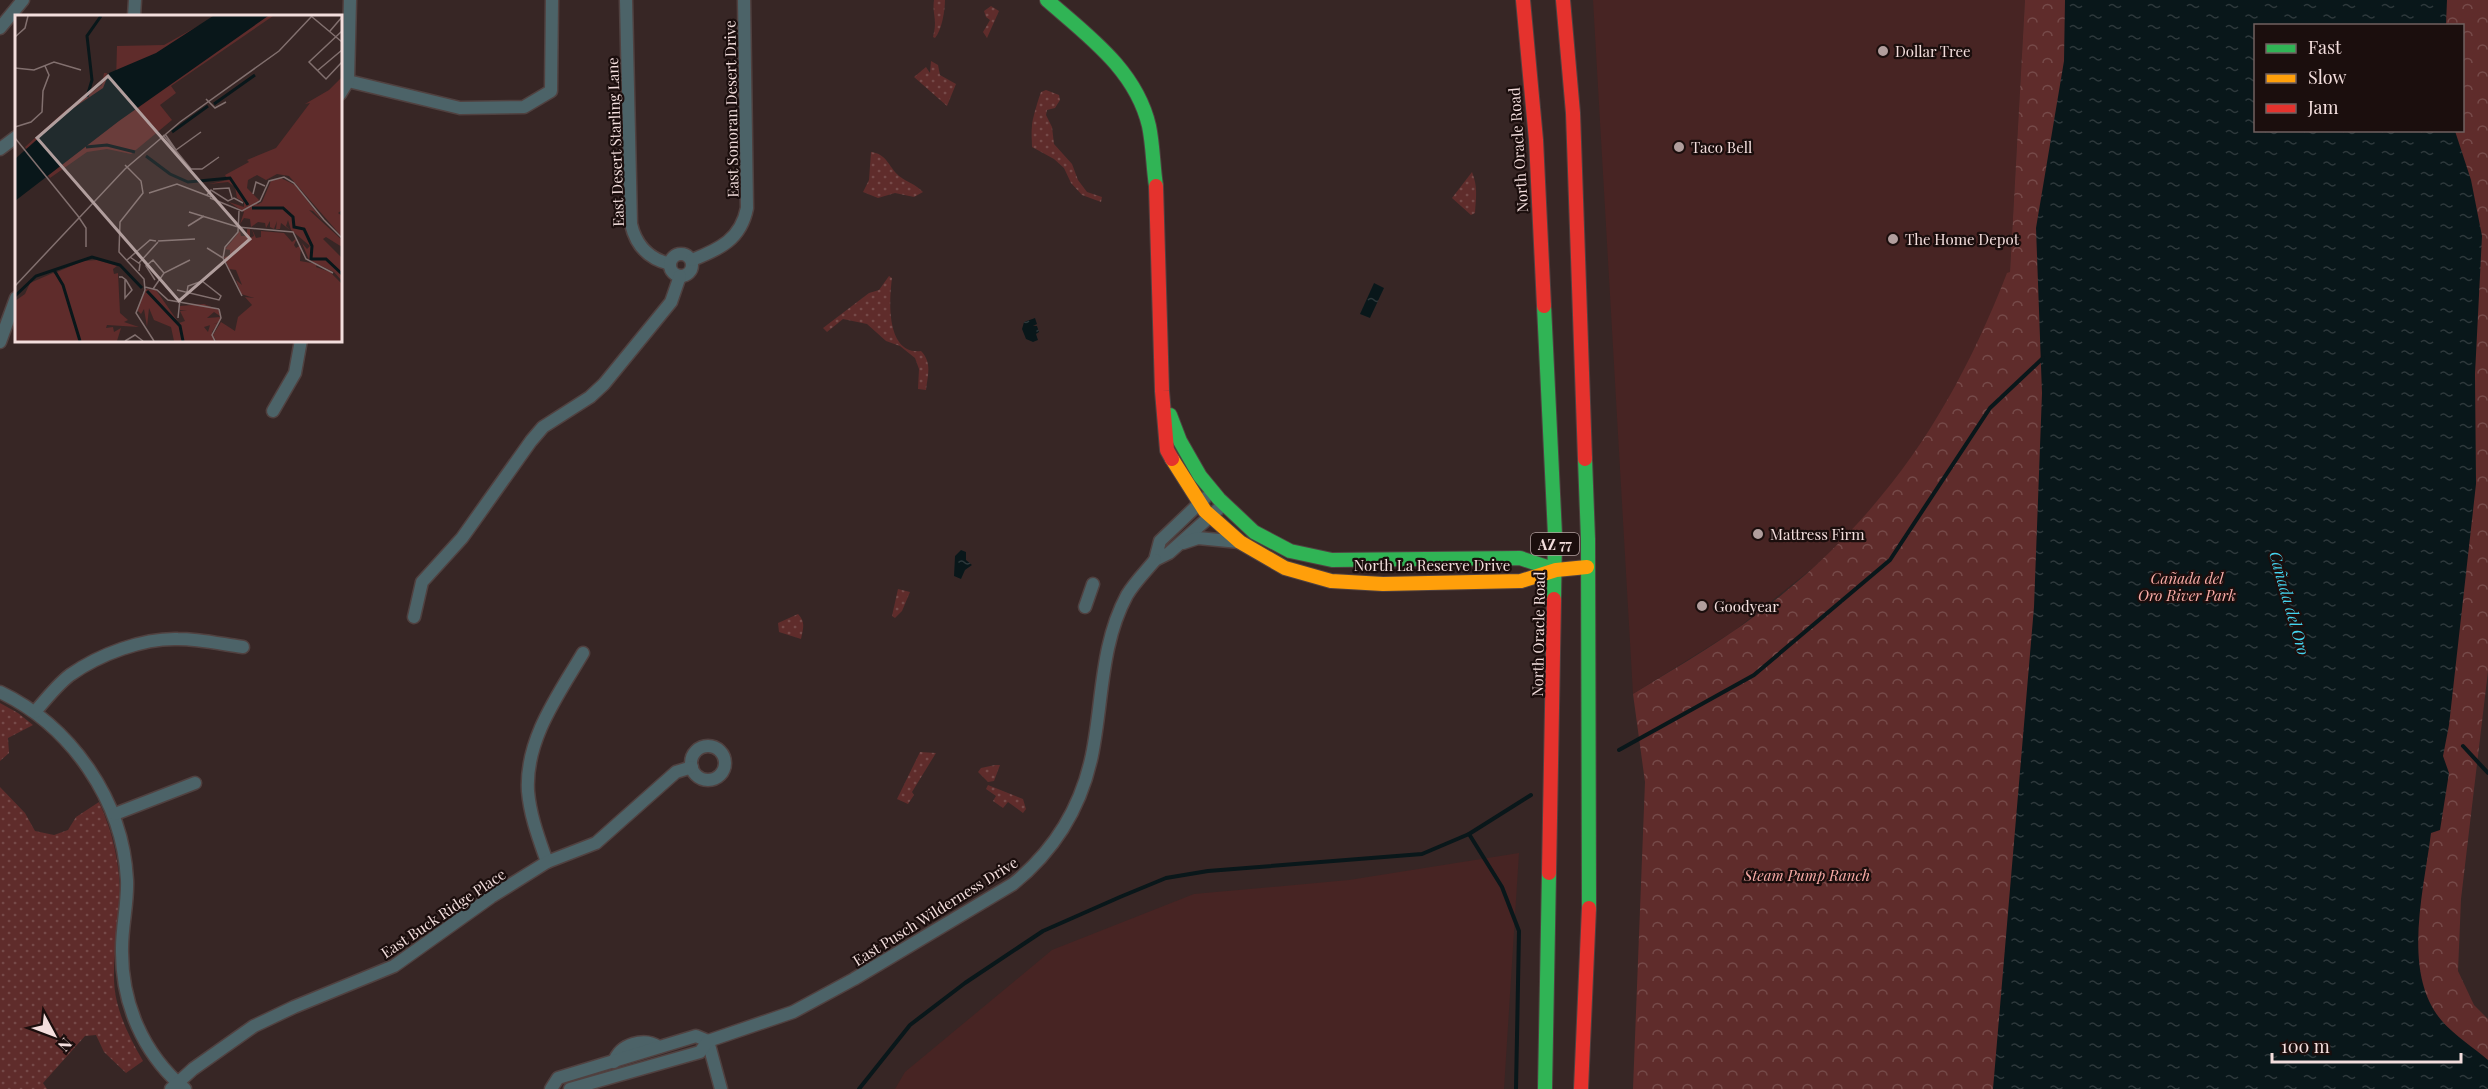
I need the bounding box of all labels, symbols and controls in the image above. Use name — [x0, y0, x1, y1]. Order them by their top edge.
inset map — [15, 15, 342, 342]
street label: East Sonoran Desert Drive — [719, 20, 743, 198]
legend — [2254, 24, 2464, 132]
text: Fast — [2308, 35, 2342, 59]
place label: Dollar Tree — [1895, 41, 1971, 61]
marker: Dollar Tree — [1876, 44, 1890, 58]
street label: East Desert Starling Lane — [602, 57, 628, 227]
text: Slow — [2308, 65, 2346, 89]
street label: North Oracle Road — [1504, 87, 1532, 213]
text: Jam — [2307, 95, 2338, 119]
place label: Taco Bell — [1691, 137, 1752, 157]
marker: Taco Bell — [1672, 140, 1686, 154]
place label: The Home Depot — [1905, 229, 2020, 249]
marker: The Home Depot — [1886, 232, 1900, 246]
place label: Mattress Firm — [1770, 524, 1865, 544]
marker: Mattress Firm — [1751, 527, 1765, 541]
road number: AZ 77 — [1531, 533, 1579, 555]
water label: Cañada del Oro — [2265, 549, 2315, 658]
street label: North La Reserve Drive — [1354, 555, 1510, 575]
park label: Cañada del Oro River Park — [2138, 568, 2236, 605]
street label: North Oracle Road — [1527, 571, 1549, 697]
place label: Goodyear — [1714, 596, 1779, 616]
marker: Goodyear — [1695, 599, 1709, 613]
street label: East Pusch Wilderness Drive — [849, 852, 1021, 970]
street label: East Buck Ridge Place — [377, 864, 509, 962]
park label: Steam Pump Ranch — [1743, 865, 1870, 885]
north arrow — [24, 1005, 84, 1065]
scale bar — [2272, 1026, 2461, 1064]
text: N — [54, 1034, 77, 1057]
text: 100 m — [2281, 1034, 2330, 1058]

